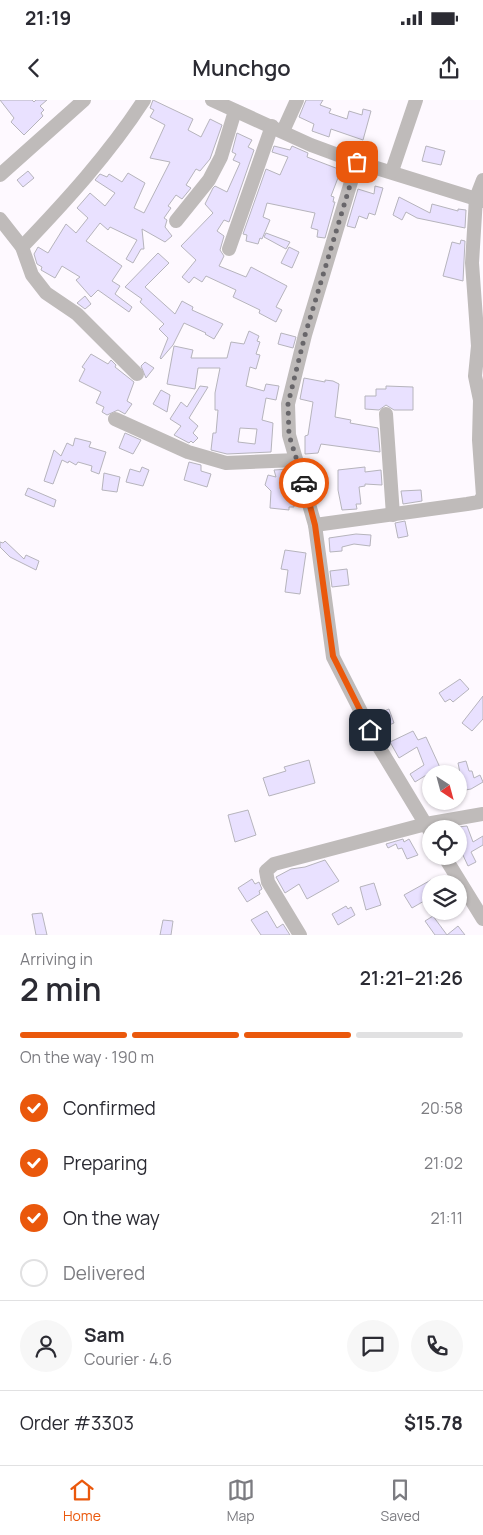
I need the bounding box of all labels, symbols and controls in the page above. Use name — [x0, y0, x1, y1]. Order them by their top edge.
text: 21:19 — [25, 5, 71, 31]
text: Munchgo — [192, 53, 291, 83]
icon: back — [20, 54, 48, 82]
icon: share — [435, 54, 463, 82]
pin — [336, 141, 378, 183]
icon: bag — [343, 148, 371, 176]
courier — [279, 458, 329, 508]
icon: car — [290, 469, 318, 497]
pin — [349, 709, 391, 751]
icon: home — [356, 716, 384, 744]
north arrow — [422, 765, 468, 810]
map controls — [422, 765, 467, 920]
button: locate — [422, 820, 467, 865]
button: layers — [422, 875, 467, 920]
text: Arriving in — [20, 948, 93, 970]
text: 21:21–21:26 — [360, 965, 463, 991]
text: 2 min — [20, 967, 102, 1011]
text: On the way · 190 m — [20, 1046, 154, 1068]
icon: check — [20, 1094, 48, 1122]
text: Confirmed — [63, 1095, 156, 1121]
text: 20:58 — [421, 1097, 463, 1119]
icon: check — [20, 1149, 48, 1177]
text: Preparing — [63, 1150, 148, 1176]
text: 21:02 — [424, 1152, 463, 1174]
icon: check — [20, 1204, 48, 1232]
text: On the way — [63, 1205, 160, 1231]
text: 21:11 — [430, 1207, 463, 1229]
text: Delivered — [63, 1260, 145, 1286]
button: person — [20, 1320, 72, 1372]
button: chat — [347, 1320, 399, 1372]
button: phone — [411, 1320, 463, 1372]
text: Sam — [84, 1322, 125, 1348]
text: Courier · 4.6 — [84, 1348, 172, 1370]
text: Order #3303 — [20, 1410, 134, 1436]
text: $15.78 — [404, 1410, 463, 1436]
tab: Home — [63, 1476, 101, 1525]
tab: Map — [227, 1476, 255, 1525]
tab: Saved — [381, 1476, 420, 1525]

